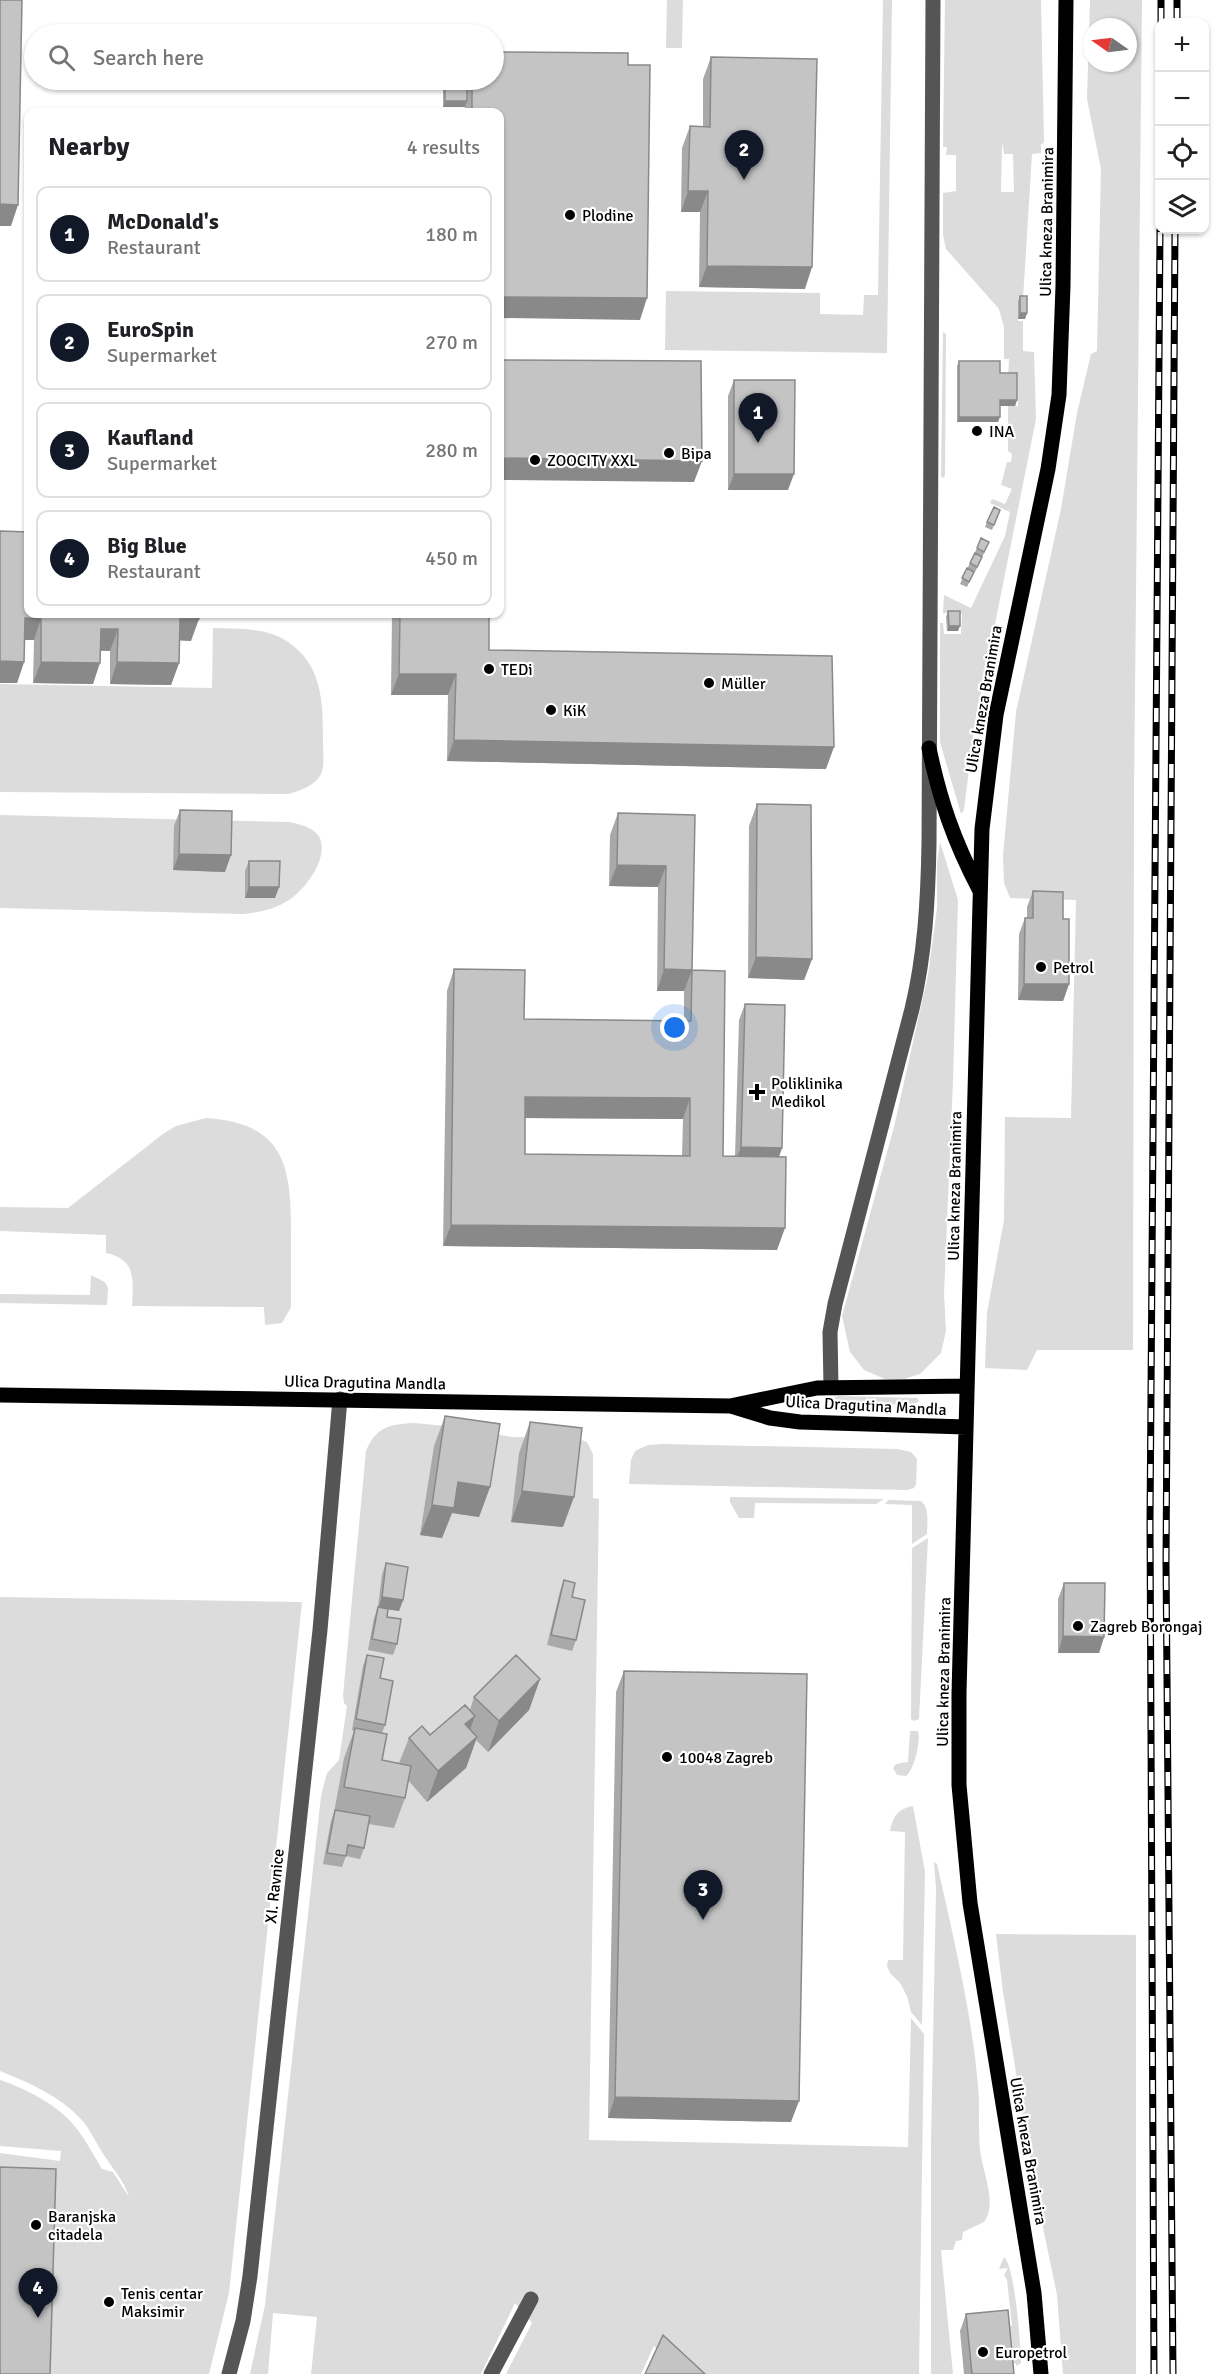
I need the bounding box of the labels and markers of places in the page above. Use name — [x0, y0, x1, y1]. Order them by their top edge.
pin: 2 — [724, 130, 764, 180]
place label: Plodine — [582, 206, 633, 226]
marker: Plodine — [563, 208, 577, 222]
pin: 1 — [738, 394, 777, 443]
place label: INA — [989, 422, 1015, 442]
marker: INA — [970, 424, 984, 438]
place label: Bipa — [681, 444, 712, 464]
marker: Bipa — [662, 446, 676, 460]
place label: ZOOCITY XXL — [547, 451, 637, 471]
marker: ZOOCITY XXL — [528, 453, 542, 467]
place label: TEDi — [501, 660, 533, 680]
marker: TEDi — [482, 662, 496, 676]
place label: Müller — [721, 674, 766, 694]
marker: Müller — [702, 676, 716, 690]
place label: KiK — [563, 701, 587, 721]
marker: KiK — [544, 703, 558, 717]
place label: Petrol — [1053, 958, 1094, 978]
marker: Petrol — [1034, 960, 1048, 974]
place label: Poliklinika Medikol — [771, 1074, 843, 1112]
marker: Poliklinika Medikol — [748, 1083, 766, 1101]
place label: Zagreb Borongaj — [1090, 1617, 1202, 1637]
marker: Zagreb Borongaj — [1071, 1619, 1085, 1633]
place label: 10048 Zagreb — [679, 1748, 773, 1768]
marker: 10048 Zagreb — [660, 1750, 674, 1764]
pin: 3 — [684, 1870, 722, 1920]
place label: Baranjska citadela — [48, 2207, 116, 2245]
marker: Baranjska citadela — [29, 2218, 43, 2232]
pin: 4 — [18, 2268, 57, 2318]
place label: Tenis centar Maksimir — [121, 2284, 203, 2322]
marker: Tenis centar Maksimir — [102, 2295, 116, 2309]
place label: Europetrol — [995, 2343, 1068, 2363]
marker: Europetrol — [976, 2345, 990, 2359]

